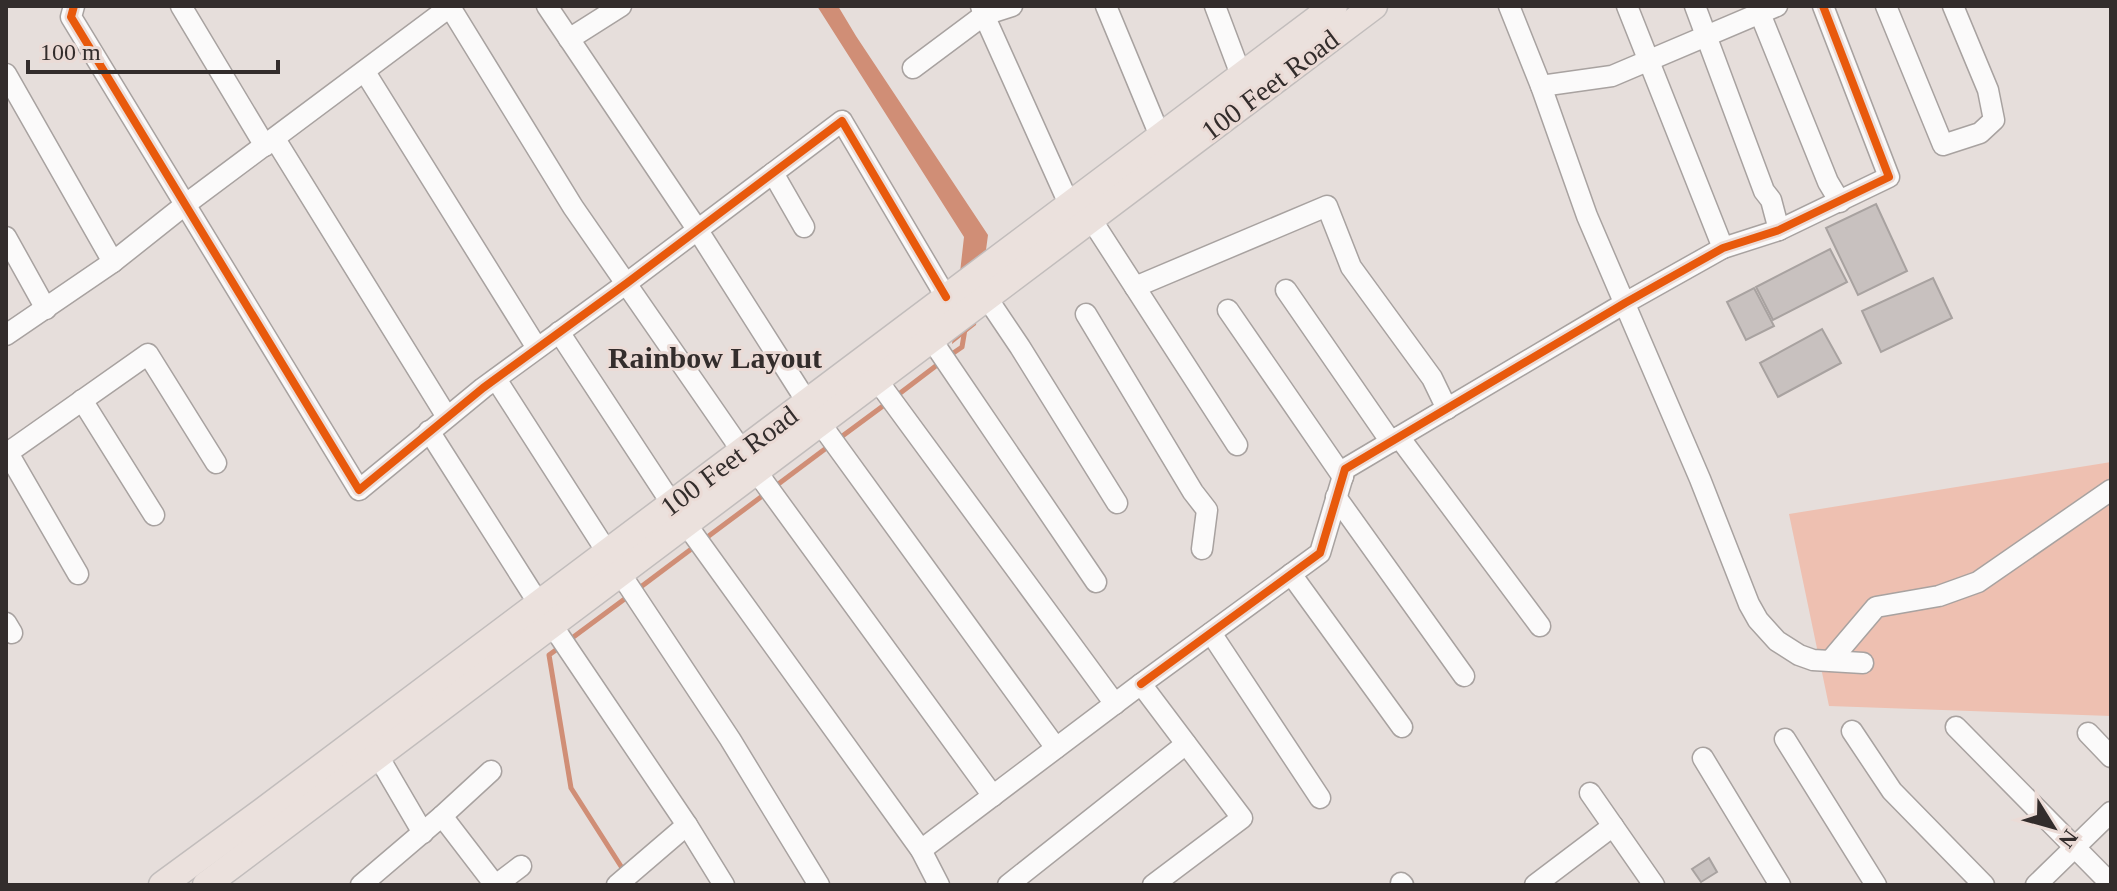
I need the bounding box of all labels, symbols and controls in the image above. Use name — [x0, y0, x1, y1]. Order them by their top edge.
street label: 100 Feet Road — [1195, 23, 1345, 147]
scale bar — [28, 24, 278, 74]
text: 100 m — [40, 39, 101, 65]
district label: Rainbow Layout — [608, 341, 822, 374]
street label: 100 Feet Road — [654, 399, 804, 523]
north arrow — [2013, 787, 2093, 867]
text: N — [2054, 825, 2083, 853]

